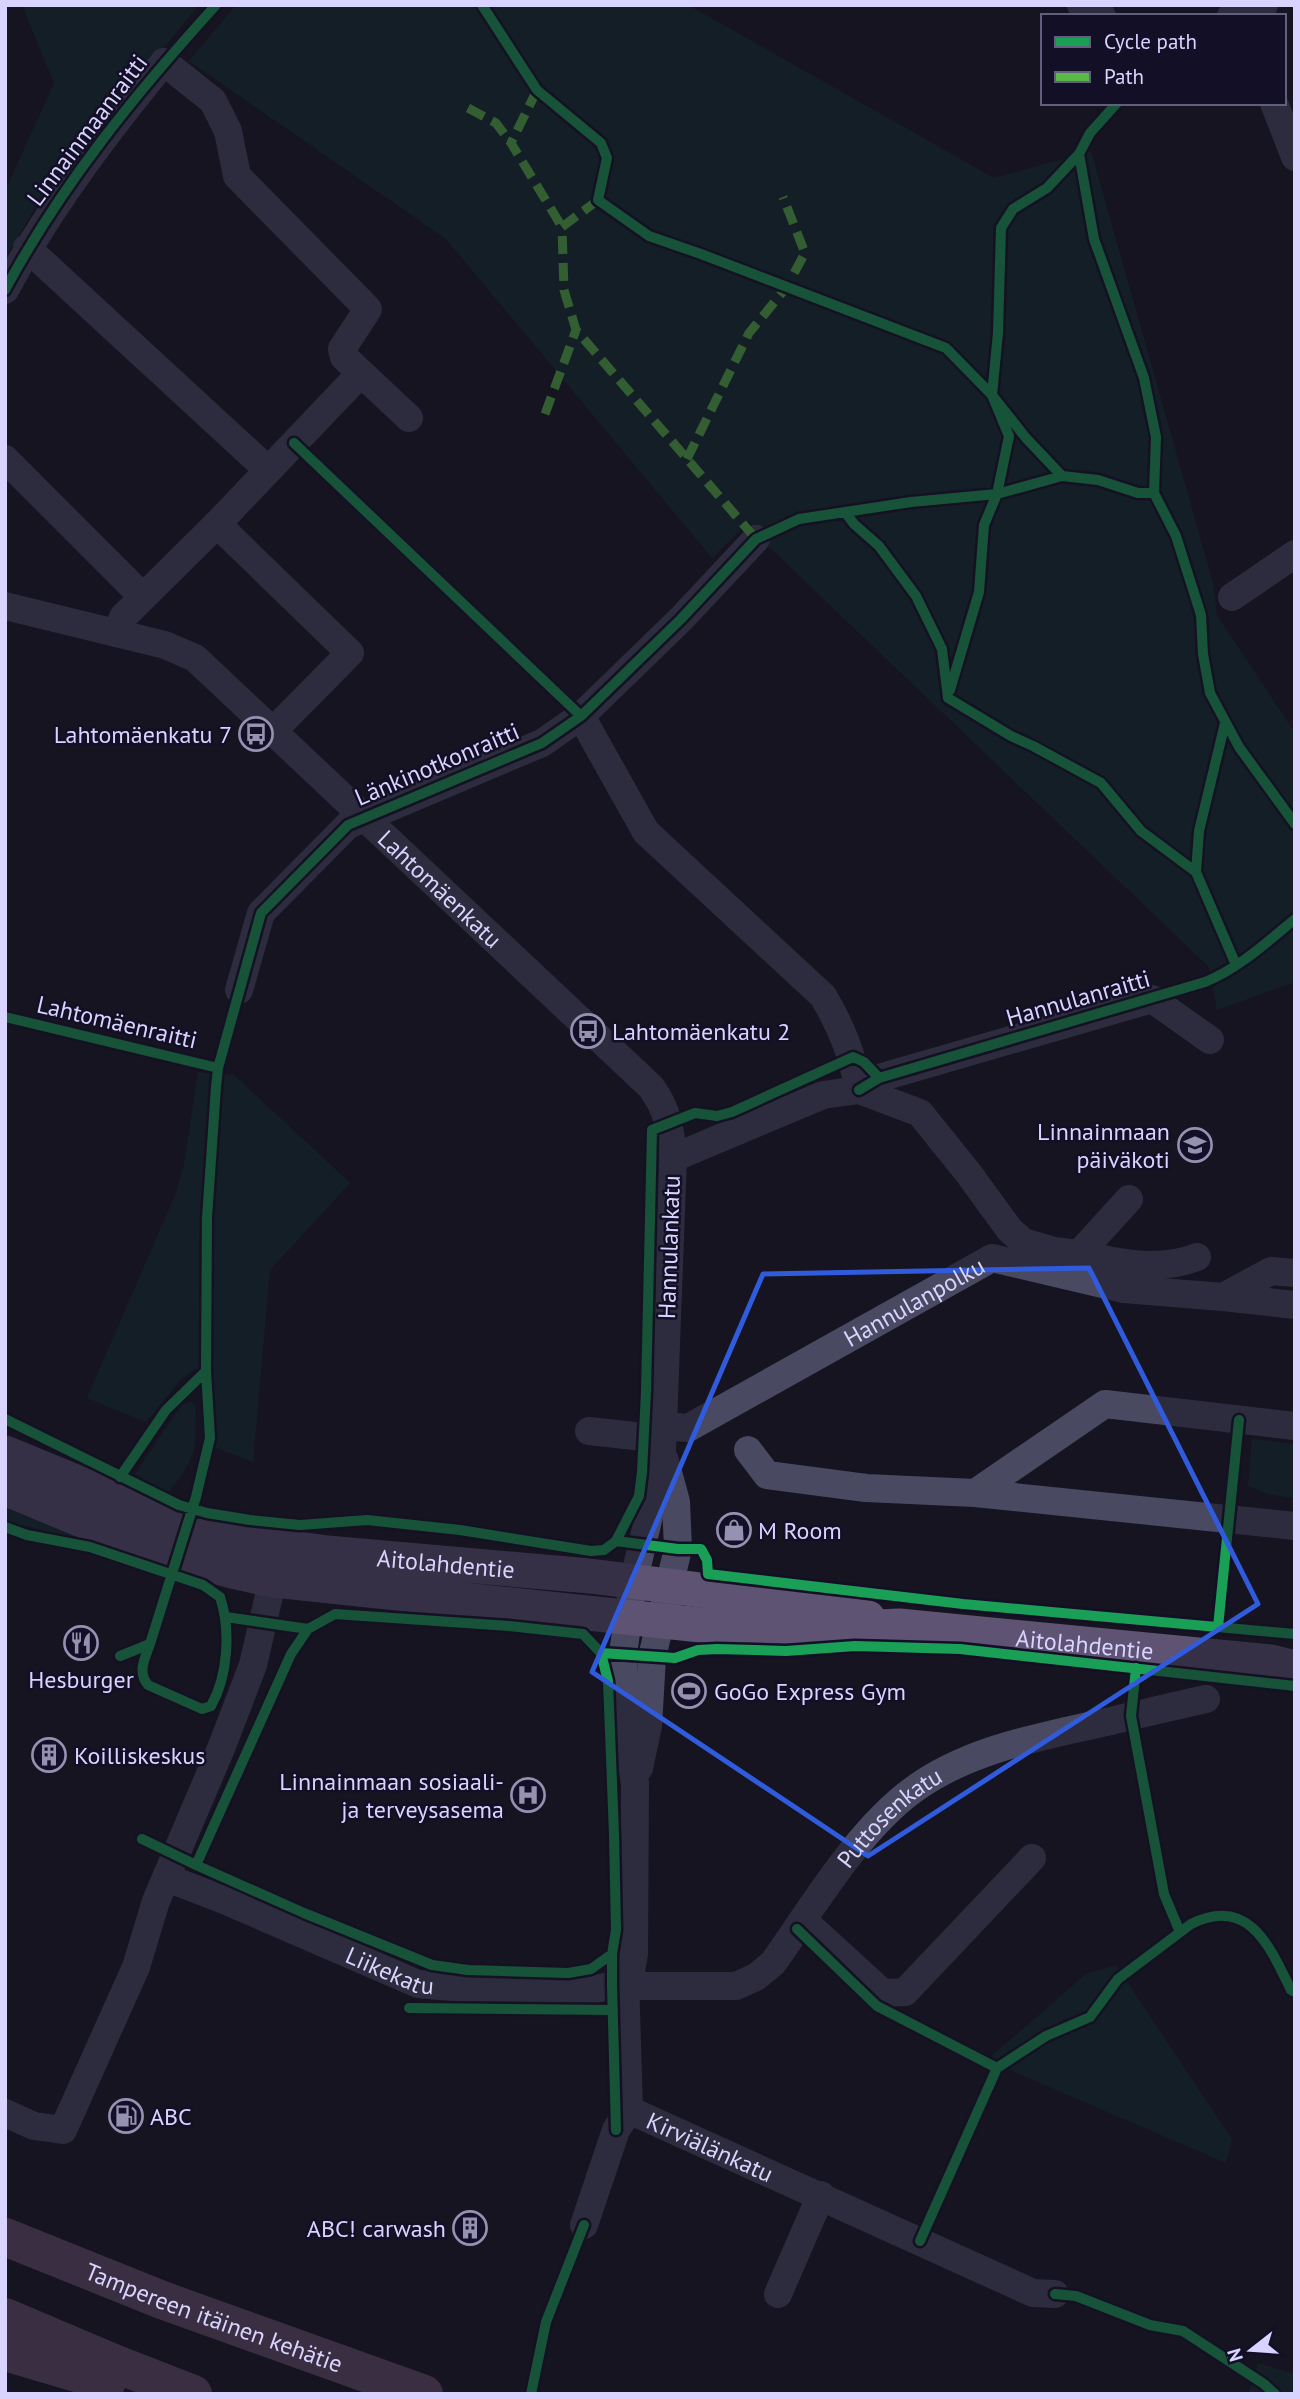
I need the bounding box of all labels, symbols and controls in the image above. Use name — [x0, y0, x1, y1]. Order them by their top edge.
legend — [1041, 14, 1286, 105]
text: Cycle path — [1104, 28, 1197, 55]
street label: Linnainmaanraitti — [20, 48, 154, 212]
text: Path — [1104, 63, 1144, 90]
bus stop icon: Lahtomäenkatu 7 — [237, 715, 275, 753]
street label: Länkinotkonraitti — [350, 715, 524, 813]
place label: Lahtomäenkatu 7 — [54, 719, 232, 750]
street label: Lahtomäenkatu — [372, 823, 509, 954]
street label: Hannulanraitti — [1002, 963, 1154, 1033]
street label: Lahtomäenraitti — [34, 988, 200, 1056]
bus stop icon: Lahtomäenkatu 2 — [569, 1012, 607, 1050]
place label: Lahtomäenkatu 2 — [612, 1016, 790, 1047]
place label: Linnainmaan päiväkoti — [1037, 1116, 1170, 1175]
school or university icon: Linnainmaan päiväkoti — [1176, 1126, 1214, 1164]
street label: Hannulankatu — [651, 1175, 687, 1319]
street label: Hannulanpolku — [838, 1250, 990, 1353]
shop icon: M Room — [715, 1511, 753, 1549]
place label: M Room — [758, 1515, 842, 1546]
street label: Aitolahdentie — [376, 1542, 516, 1585]
street label: Aitolahdentie — [1014, 1622, 1155, 1666]
restaurant icon: Hesburger — [62, 1624, 100, 1662]
place label: Hesburger — [28, 1664, 134, 1695]
sports icon: GoGo Express Gym — [670, 1672, 708, 1710]
place label: GoGo Express Gym — [714, 1676, 906, 1707]
building icon: Koilliskeskus — [30, 1736, 68, 1774]
place label: Koilliskeskus — [74, 1740, 205, 1771]
street label: Puttosenkatu — [830, 1760, 947, 1874]
place label: Linnainmaan sosiaali- ja terveysasema — [279, 1766, 504, 1825]
hospital icon: Linnainmaan sosiaali- ja terveysasema — [509, 1776, 547, 1814]
street label: Liikekatu — [341, 1939, 435, 2001]
fuel station icon: ABC — [107, 2097, 145, 2135]
place label: ABC — [150, 2101, 192, 2132]
street label: Kirviälänkatu — [642, 2105, 778, 2189]
building icon: ABC! carwash — [451, 2209, 489, 2247]
place label: ABC! carwash — [307, 2213, 446, 2244]
street label: Tampereen itäinen kehätie — [81, 2255, 347, 2379]
north arrow — [1216, 2315, 1286, 2385]
text: N — [1221, 2345, 1248, 2364]

